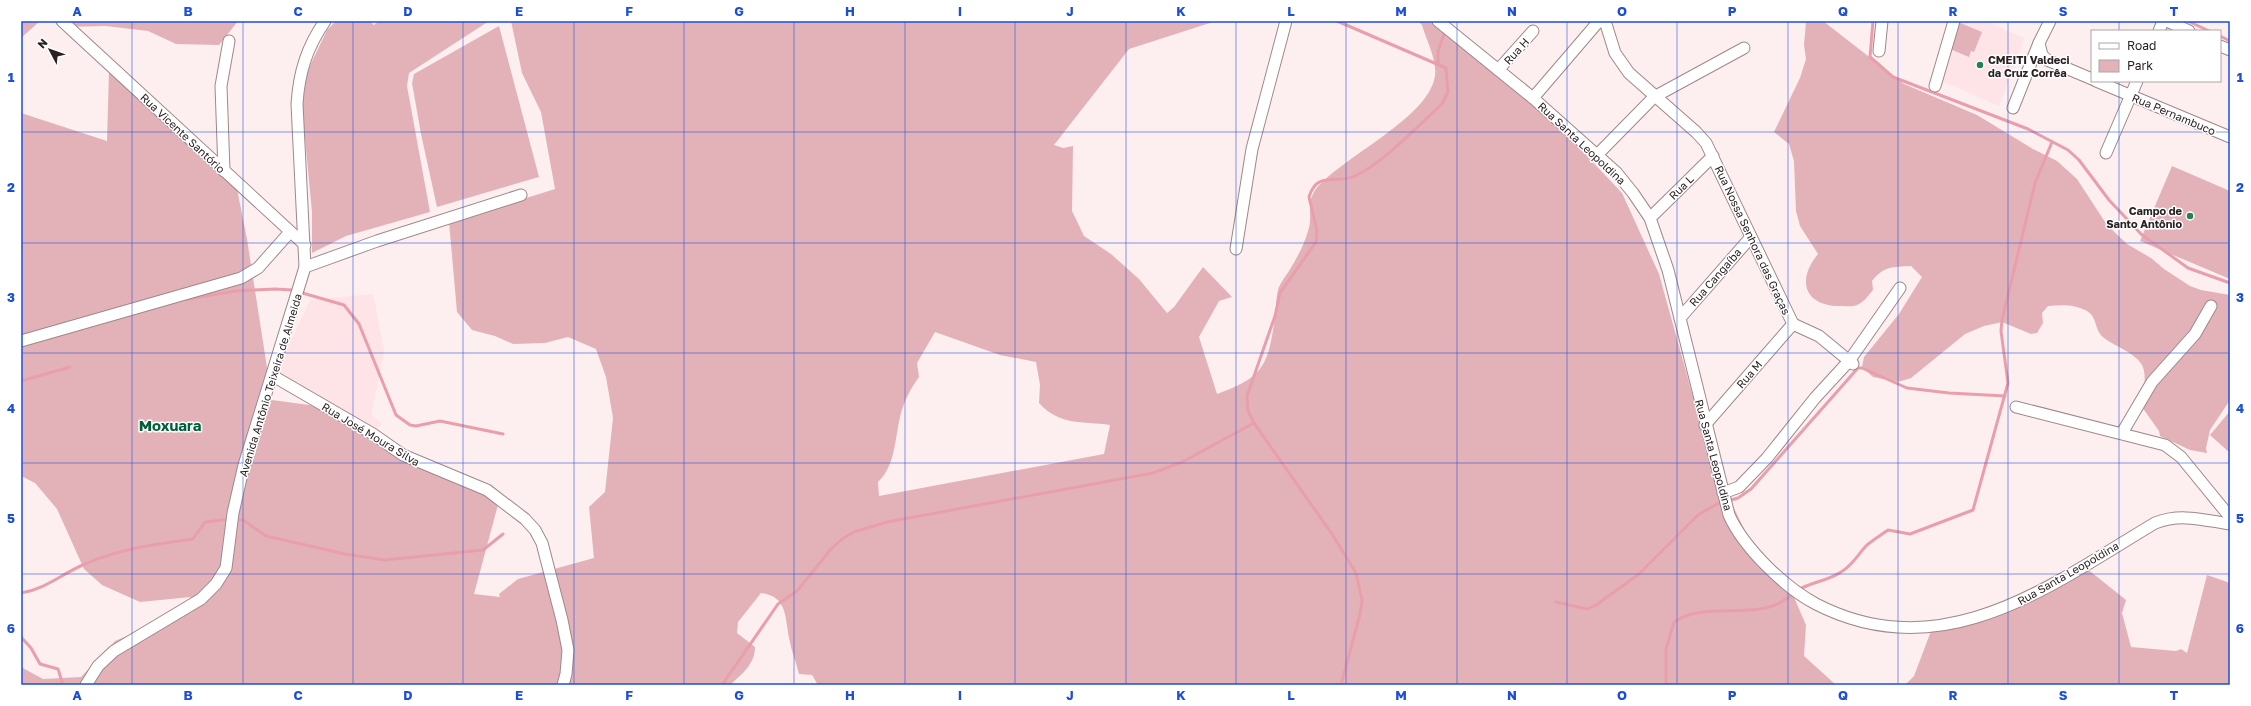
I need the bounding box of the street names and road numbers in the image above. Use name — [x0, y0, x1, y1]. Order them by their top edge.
street label: Rua H — [1501, 35, 1531, 67]
street label: Rua Vicente Santório — [138, 91, 228, 176]
street label: Rua Pernambuco — [2130, 91, 2218, 138]
street label: Rua Santa Leopoldina — [1536, 99, 1628, 187]
street label: Rua Nossa Senhora das Graças — [1713, 163, 1793, 317]
street label: Rua L — [1666, 172, 1696, 202]
street label: Rua Cangaíba — [1686, 245, 1744, 309]
street label: Avenida Antônio Teixeira de Almeida — [236, 292, 304, 478]
street label: Rua M — [1733, 358, 1765, 390]
street label: Rua Santa Leopoldina — [1693, 398, 1735, 512]
street label: Rua José Moura Silva — [320, 400, 422, 468]
street label: Rua Santa Leopoldina — [2015, 539, 2121, 607]

